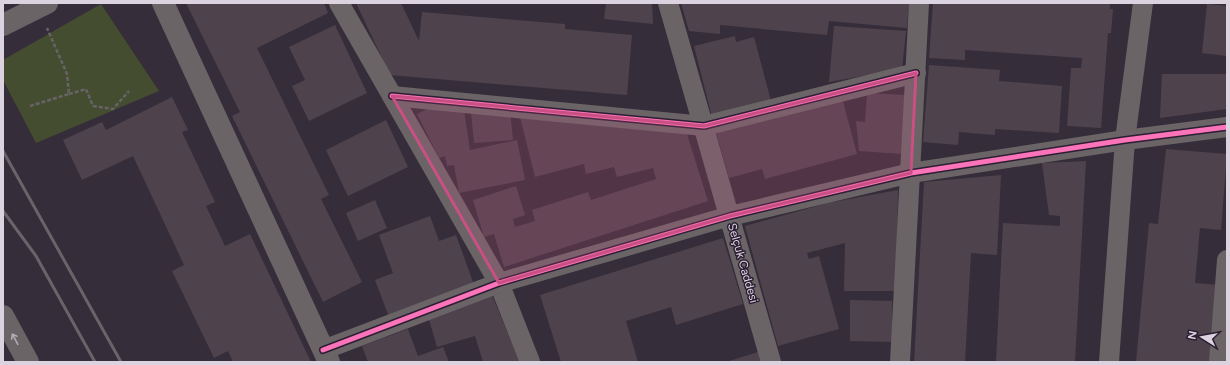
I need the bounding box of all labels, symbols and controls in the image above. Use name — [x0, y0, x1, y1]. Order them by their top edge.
street label: Selçuk Caddesi — [725, 222, 761, 304]
north arrow — [1182, 317, 1222, 357]
text: N — [1185, 330, 1200, 341]
one-way arrow — [11, 333, 19, 345]

